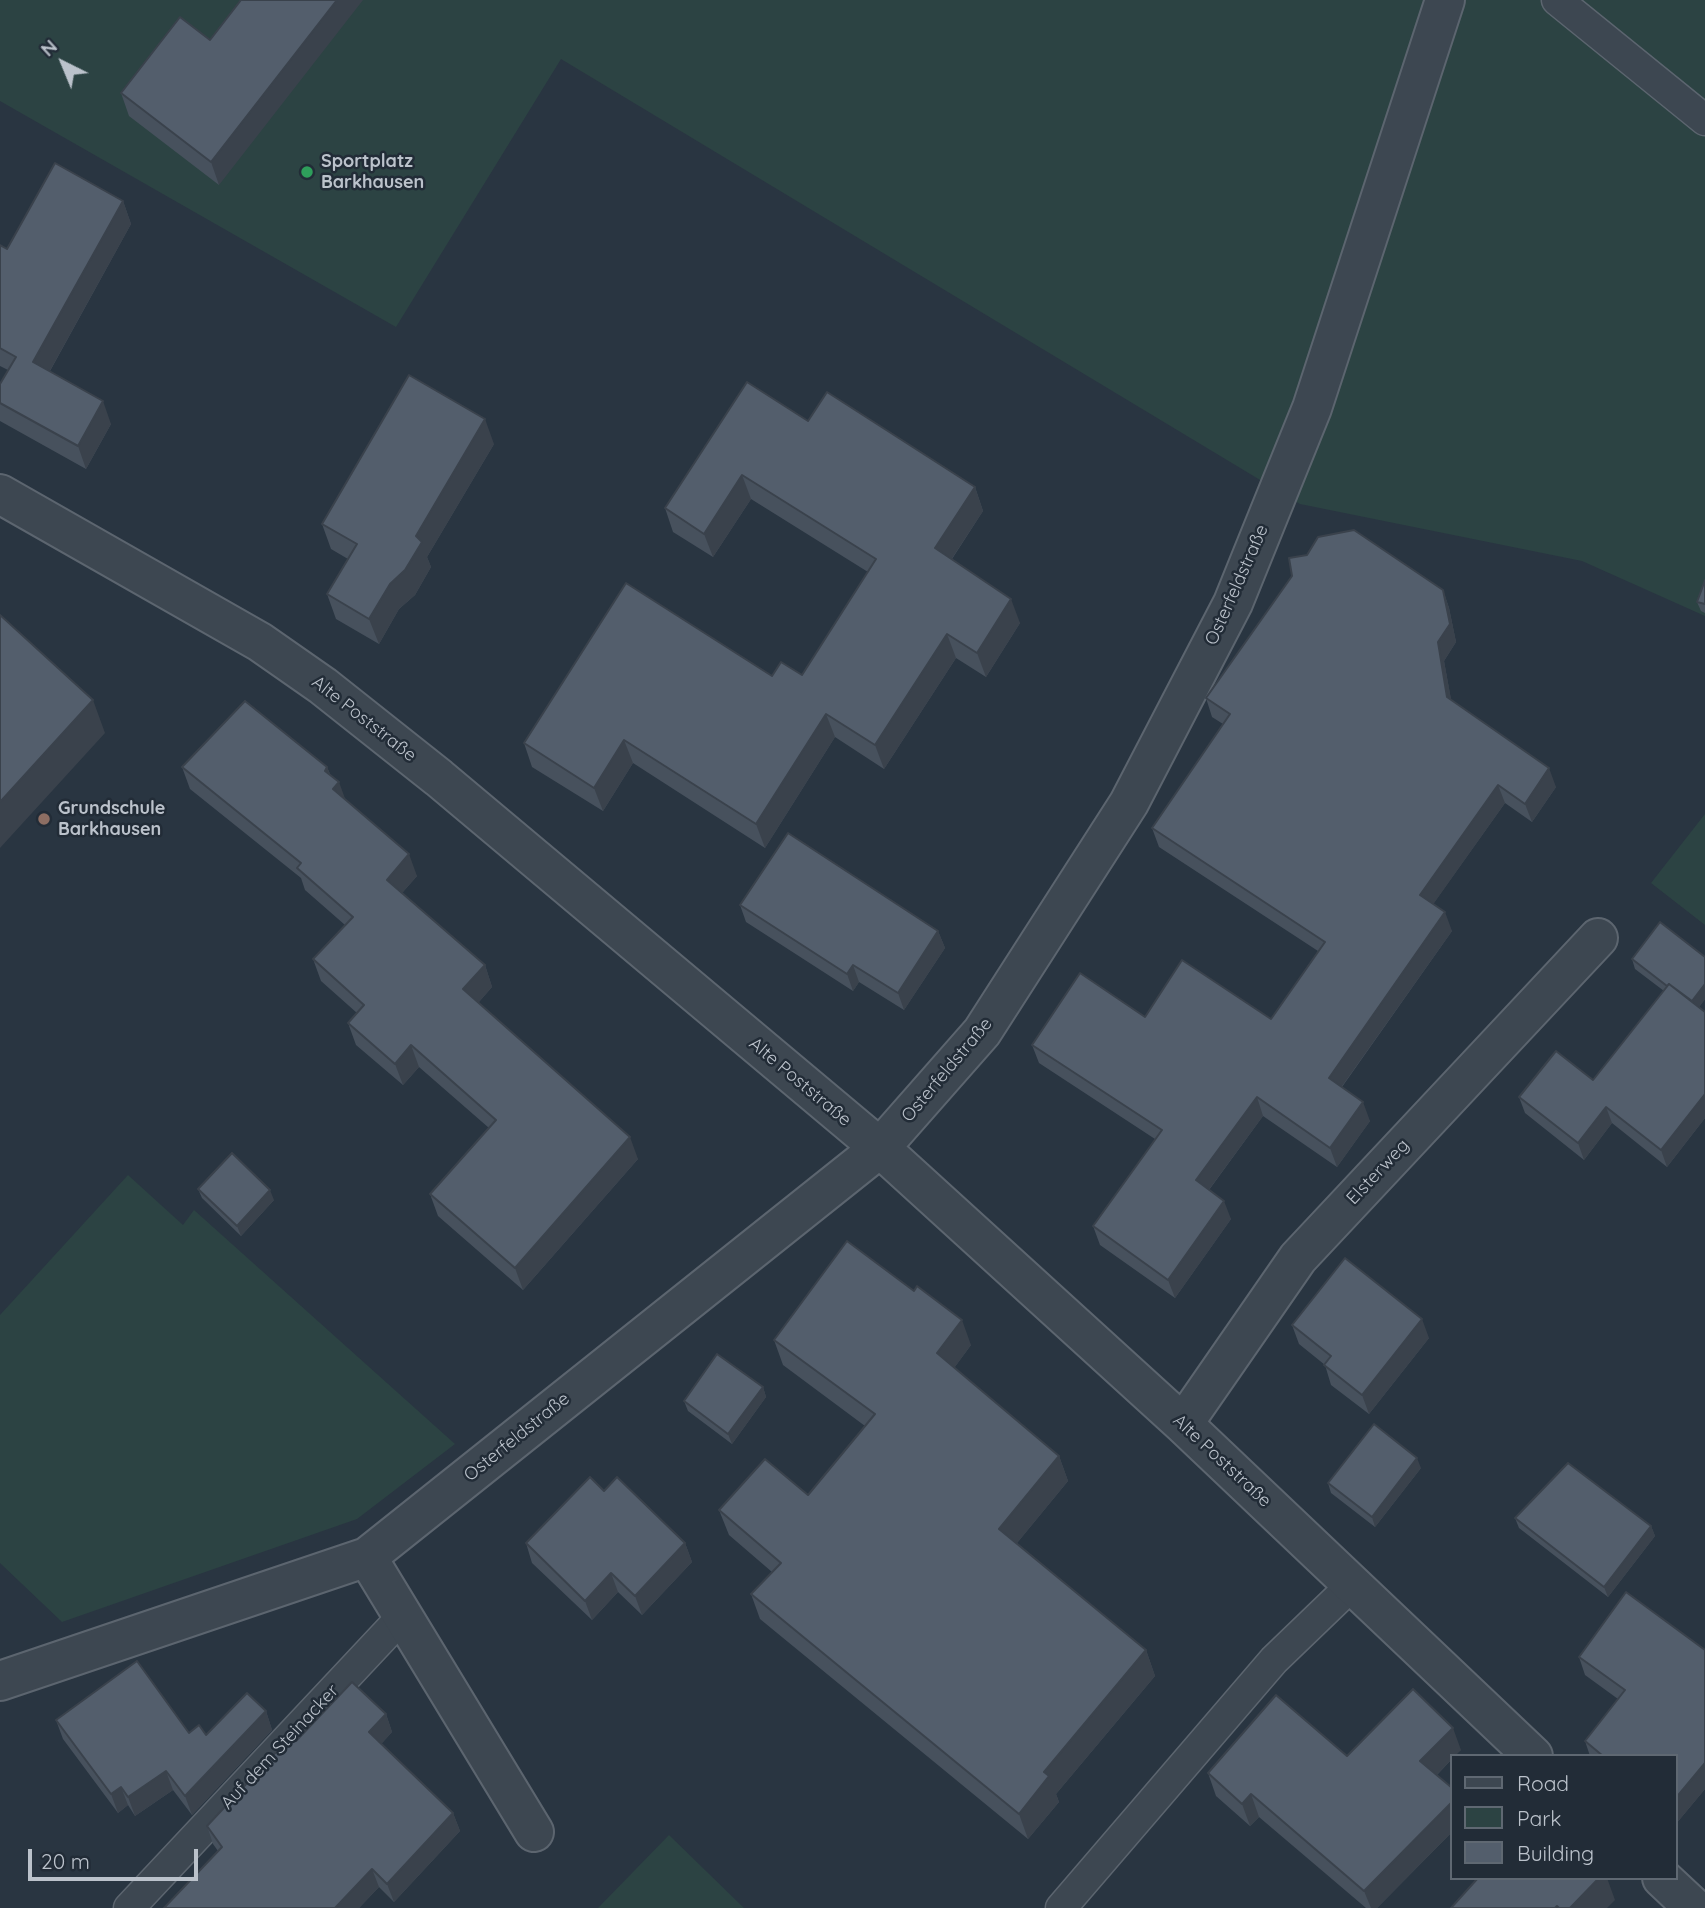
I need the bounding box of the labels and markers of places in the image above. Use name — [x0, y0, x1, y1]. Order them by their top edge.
place label: Sportplatz Barkhausen — [321, 151, 424, 194]
marker: Sportplatz Barkhausen — [299, 164, 315, 180]
place label: Grundschule Barkhausen — [58, 798, 165, 840]
marker: Grundschule Barkhausen — [36, 811, 52, 827]

